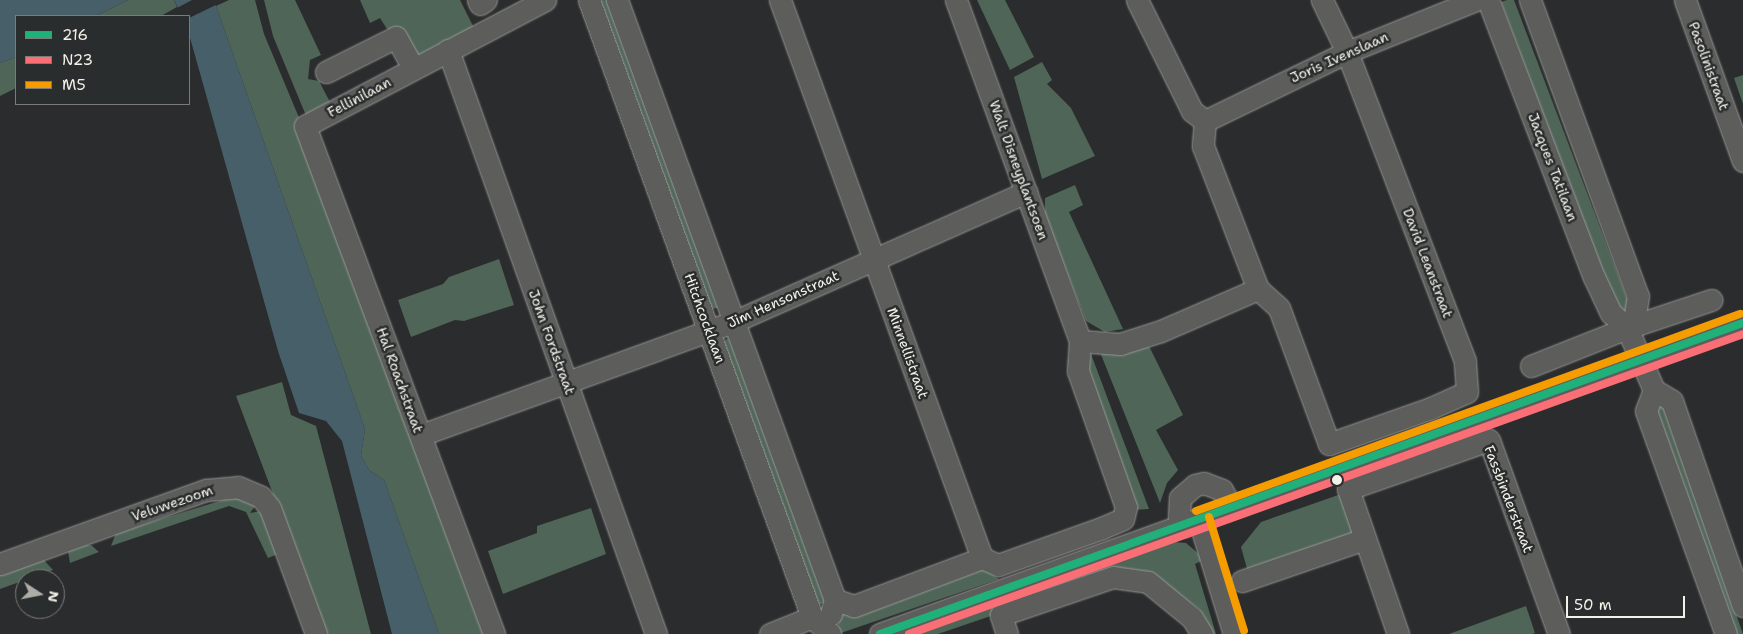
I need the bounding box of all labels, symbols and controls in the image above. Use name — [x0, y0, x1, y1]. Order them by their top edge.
legend — [15, 15, 190, 105]
street label: Pasolinistraat — [1685, 19, 1733, 113]
text: 216 — [62, 25, 88, 45]
street label: Joris Ivenslaan — [1287, 28, 1391, 86]
text: N23 — [62, 50, 93, 70]
street label: Fellinilaan — [324, 73, 394, 121]
text: M5 — [62, 75, 86, 95]
street label: Walt Disneyplantsoen — [986, 98, 1052, 242]
street label: Jacques Tatilaan — [1525, 111, 1581, 223]
street label: David Leanstraat — [1399, 206, 1457, 320]
street label: Jim Hensonstraat — [724, 267, 842, 331]
street label: Hitchcocklaan — [681, 271, 729, 365]
street label: John Fordstraat — [525, 287, 579, 397]
street label: Minnellistraat — [884, 305, 932, 401]
street label: Hal Roachstraat — [373, 325, 427, 435]
street label: Fassbinderstraat — [1481, 443, 1537, 555]
unlabelled marker — [1332, 475, 1342, 485]
street label: Veluwezoom — [129, 481, 215, 525]
north arrow — [15, 569, 65, 619]
scale bar — [1568, 586, 1687, 618]
text: N — [44, 590, 64, 604]
text: 50 m — [1574, 595, 1612, 615]

